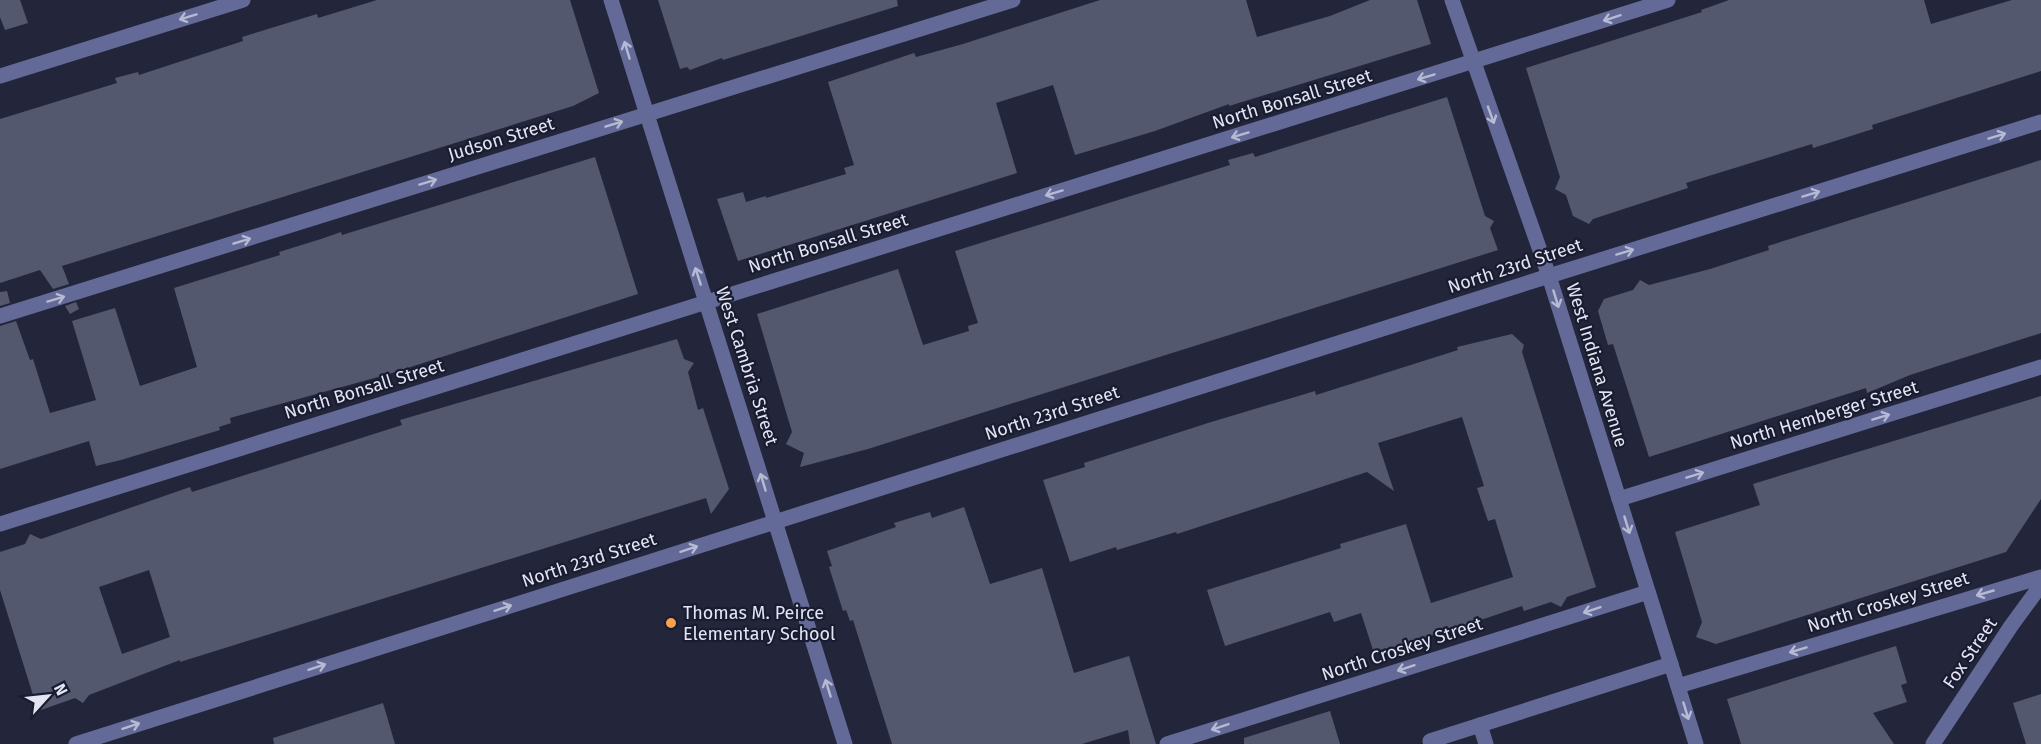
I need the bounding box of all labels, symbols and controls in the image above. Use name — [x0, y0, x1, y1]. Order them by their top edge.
one-way arrow — [179, 13, 198, 24]
one-way arrow — [1603, 13, 1622, 24]
one-way arrow — [621, 41, 632, 60]
street label: North Bonsall Street — [1210, 64, 1375, 134]
one-way arrow — [1417, 72, 1436, 83]
one-way arrow — [1486, 105, 1497, 124]
street label: Judson Street — [445, 112, 557, 166]
one-way arrow — [604, 118, 623, 129]
one-way arrow — [1231, 130, 1250, 141]
one-way arrow — [1987, 130, 2006, 141]
one-way arrow — [418, 176, 437, 187]
one-way arrow — [1045, 188, 1064, 199]
one-way arrow — [1801, 188, 1820, 199]
street label: North Bonsall Street — [746, 208, 911, 278]
one-way arrow — [232, 234, 251, 245]
street label: North 23rd Street — [1445, 234, 1586, 298]
one-way arrow — [1615, 246, 1634, 257]
one-way arrow — [692, 267, 703, 286]
street label: West Indiana Avenue — [1562, 280, 1632, 450]
street label: West Cambria Street — [711, 284, 783, 449]
one-way arrow — [1551, 289, 1562, 308]
one-way arrow — [46, 293, 65, 304]
street label: North Bonsall Street — [282, 354, 447, 424]
street label: North Hemberger Street — [1727, 376, 1921, 454]
street label: North 23rd Street — [982, 381, 1123, 445]
one-way arrow — [1871, 411, 1890, 422]
one-way arrow — [1685, 469, 1704, 480]
one-way arrow — [757, 473, 768, 492]
one-way arrow — [1622, 515, 1633, 534]
street label: North 23rd Street — [519, 528, 660, 592]
one-way arrow — [679, 543, 698, 554]
street label: North Croskey Street — [1804, 567, 1972, 637]
one-way arrow — [1976, 588, 1995, 599]
one-way arrow — [493, 602, 512, 613]
place label: Thomas M. Peirce Elementary School — [683, 602, 835, 645]
one-way arrow — [1583, 605, 1602, 616]
street label: North Croskey Street — [1319, 612, 1486, 685]
street label: Fox Street — [1938, 613, 2002, 693]
marker: Thomas M. Peirce Elementary School — [664, 616, 678, 630]
one-way arrow — [1789, 645, 1808, 656]
one-way arrow — [307, 661, 326, 672]
one-way arrow — [1397, 664, 1416, 675]
north arrow — [18, 666, 78, 726]
one-way arrow — [822, 679, 833, 698]
text: N — [50, 680, 72, 698]
one-way arrow — [1681, 701, 1692, 720]
one-way arrow — [121, 720, 140, 731]
one-way arrow — [1211, 722, 1230, 733]

